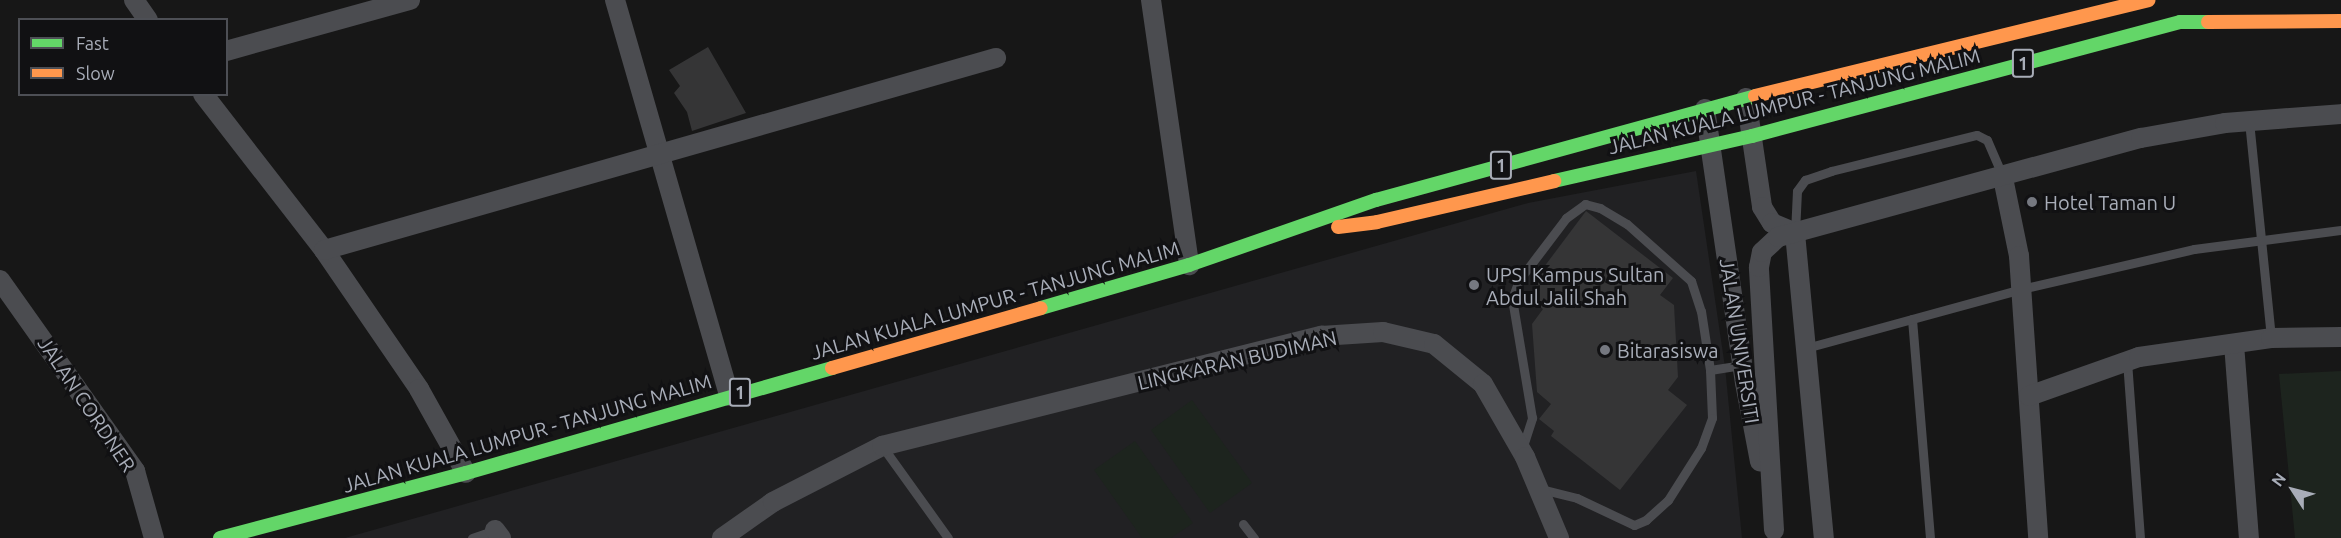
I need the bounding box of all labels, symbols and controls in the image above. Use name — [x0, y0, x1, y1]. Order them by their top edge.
legend — [18, 18, 228, 96]
text: Fast — [76, 33, 109, 53]
street label: JALAN KUALA LUMPUR - TANJUNG MALIM — [1605, 43, 1983, 159]
road number: 1 — [2011, 48, 2035, 78]
text: Slow — [76, 63, 115, 83]
road number: 1 — [1489, 150, 1513, 180]
place label: Hotel Taman U — [2044, 190, 2176, 214]
marker: Hotel Taman U — [2025, 195, 2039, 209]
street label: JALAN KUALA LUMPUR - TANJUNG MALIM — [808, 236, 1182, 364]
street label: JALAN UNIVERSITI — [1715, 257, 1765, 425]
place label: UPSI Kampus Sultan Abdul Jalil Shah — [1486, 262, 1665, 309]
marker: UPSI Kampus Sultan Abdul Jalil Shah — [1467, 278, 1481, 292]
street label: LINGKARAN BUDIMAN — [1135, 325, 1339, 395]
street label: JALAN CORDNER — [33, 332, 141, 476]
place label: Bitarasiswa — [1617, 338, 1718, 362]
marker: Bitarasiswa — [1598, 343, 1612, 357]
street label: JALAN KUALA LUMPUR - TANJUNG MALIM — [340, 369, 714, 497]
road number: 1 — [728, 377, 752, 407]
north arrow — [2263, 460, 2323, 520]
text: N — [2268, 469, 2289, 490]

